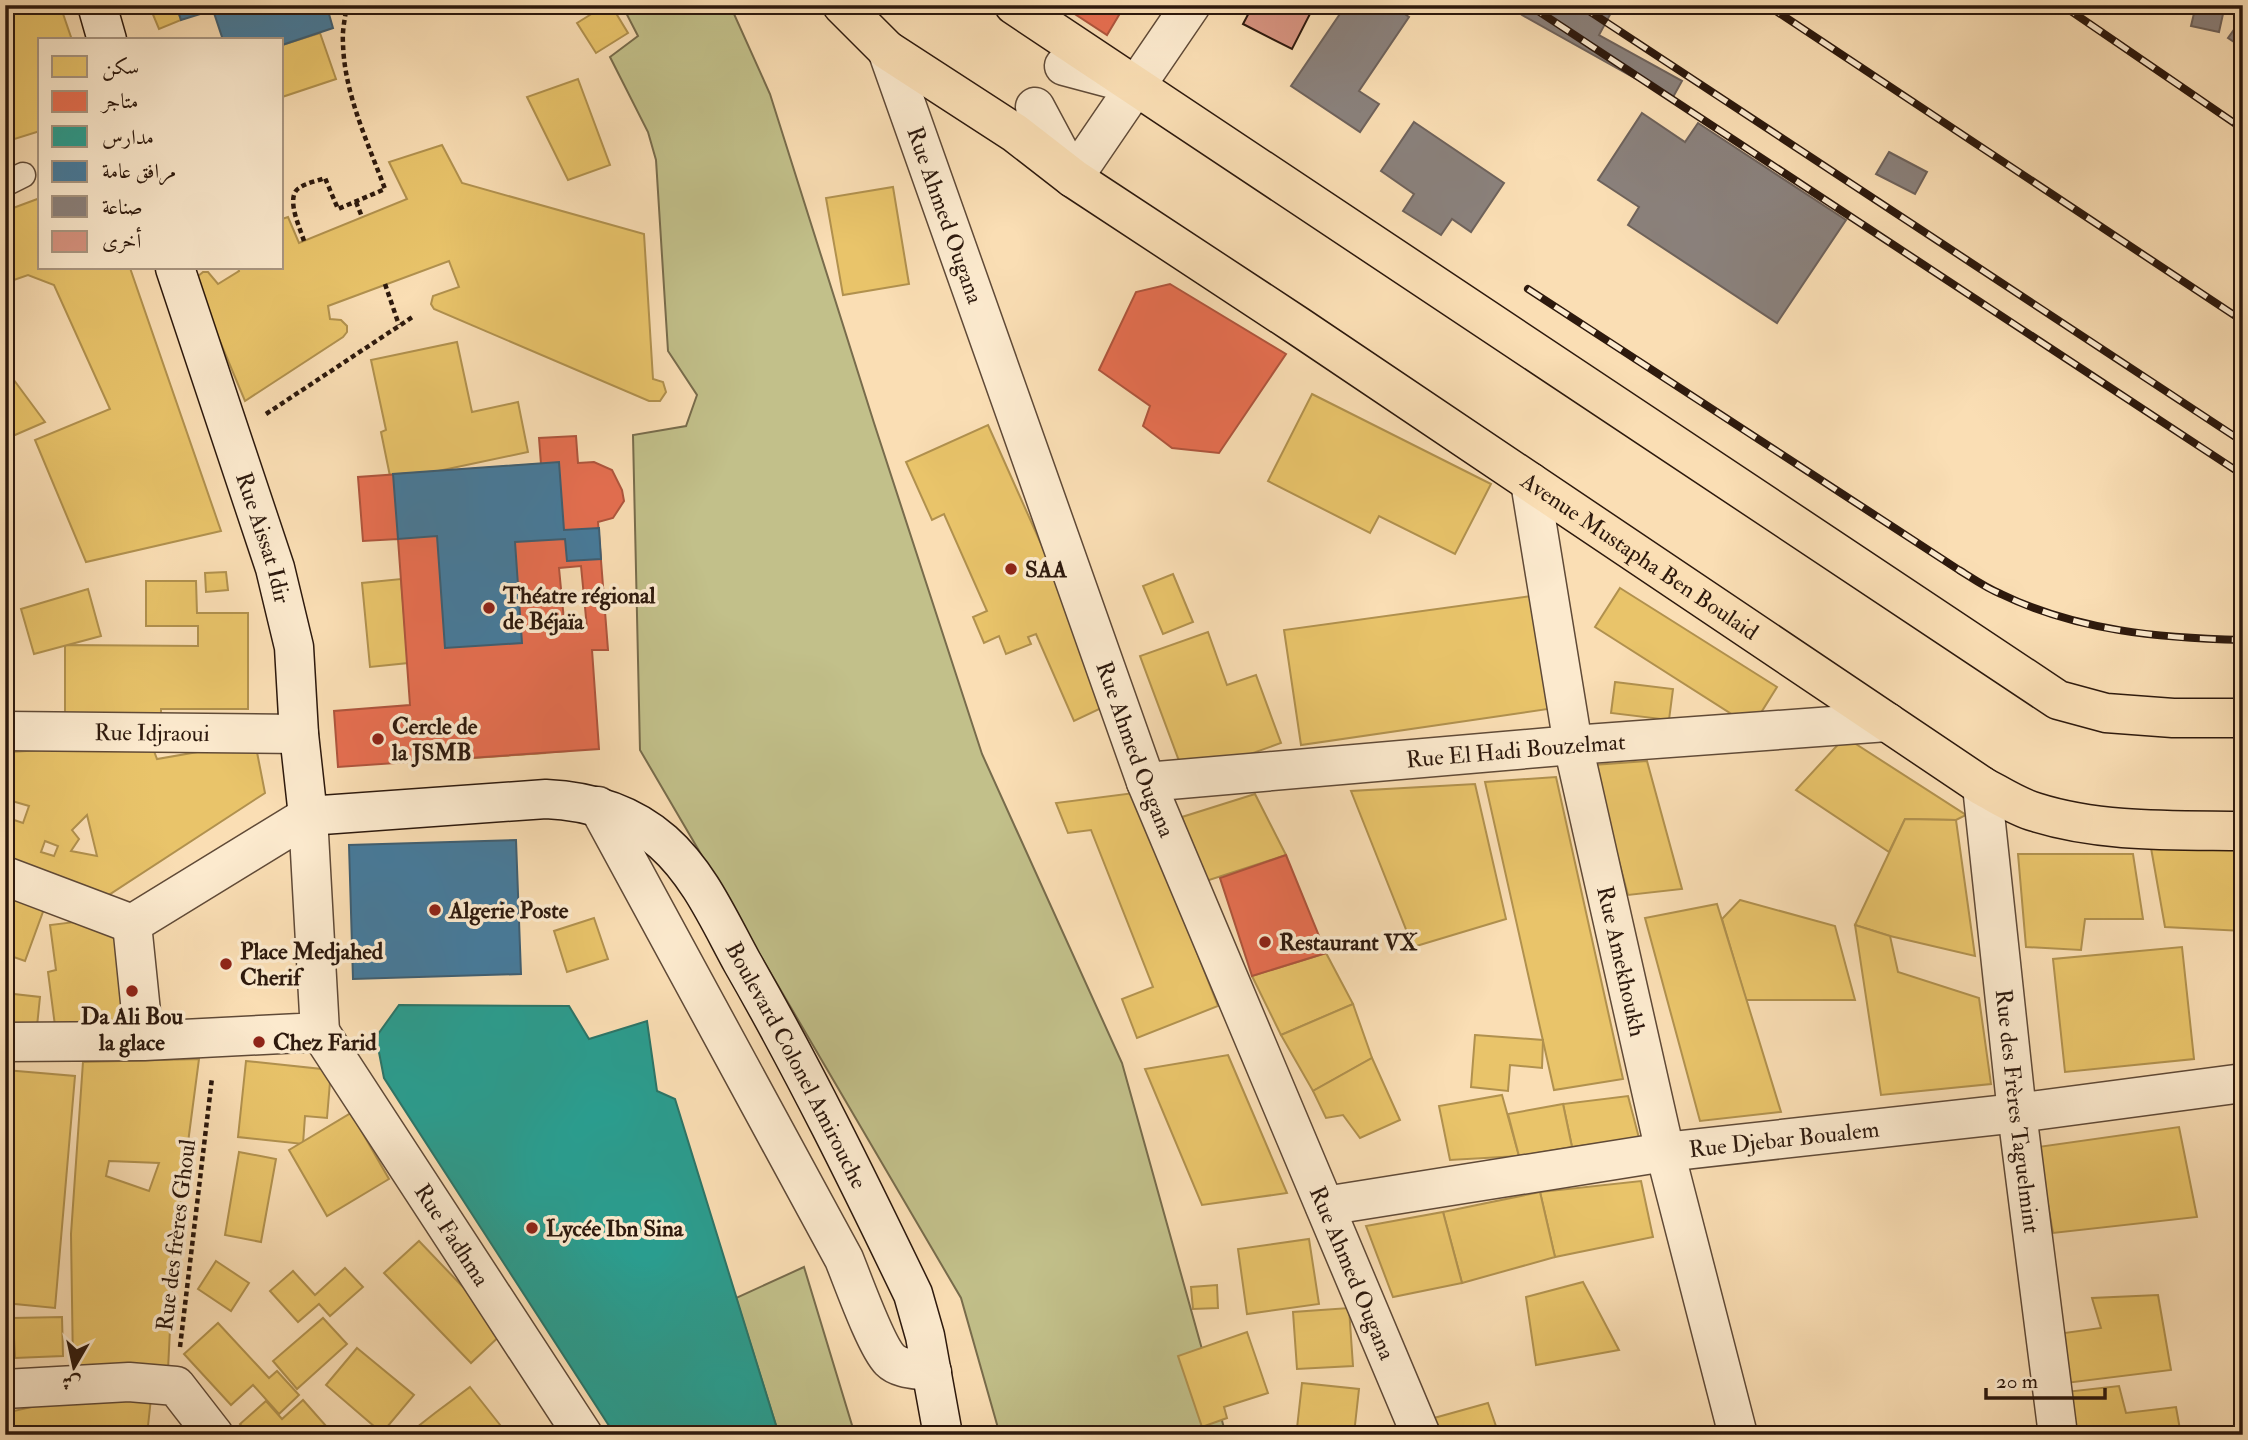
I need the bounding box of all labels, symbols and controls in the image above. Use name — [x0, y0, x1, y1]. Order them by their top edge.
legend — [38, 38, 284, 270]
text: سكن — [102, 54, 139, 81]
text: متاجر — [100, 88, 139, 115]
street label: Rue Ahmed Ougana — [901, 123, 990, 308]
text: مدارس — [102, 124, 154, 151]
text: مرافق عامة — [102, 158, 176, 186]
text: صناعة — [102, 194, 143, 221]
text: أخرى — [102, 226, 141, 255]
street label: Avenue Mustapha Ben Boulaid — [1515, 465, 1764, 646]
street label: Rue Aissat Idir — [230, 468, 298, 607]
place label: SAA — [1025, 555, 1067, 584]
marker: SAA — [1003, 561, 1019, 577]
place label: Théatre régional de Béjaïa — [502, 581, 656, 636]
marker: Théatre régional de Béjaïa — [481, 600, 497, 616]
street label: Rue Ahmed Ougana — [1090, 657, 1182, 842]
place label: Cercle de la JSMB — [391, 712, 478, 768]
street label: Rue Idjraoui — [94, 717, 210, 748]
street label: Rue El Hadi Bouzelmat — [1405, 727, 1626, 774]
marker: Cercle de la JSMB — [370, 731, 386, 747]
street label: Rue Amekhoukh — [1591, 883, 1653, 1039]
place label: Algerie Poste — [448, 896, 569, 926]
marker: Algerie Poste — [427, 902, 443, 918]
place label: Restaurant VX — [1279, 928, 1418, 957]
marker: Restaurant VX — [1257, 934, 1273, 950]
place label: Place Medjahed Cherif — [240, 937, 384, 992]
street label: Boulevard Colonel Amirouche — [719, 937, 874, 1194]
marker: Place Medjahed Cherif — [218, 956, 234, 972]
marker: Da Ali Bou la glace — [124, 983, 140, 999]
street label: Rue des Frères Taguelmint — [1989, 988, 2047, 1235]
place label: Da Ali Bou la glace — [81, 1002, 183, 1058]
place label: Chez Farid — [273, 1028, 377, 1057]
marker: Chez Farid — [251, 1034, 267, 1050]
street label: Rue Djebar Boualem — [1687, 1114, 1881, 1164]
street label: Rue des frères Ghoul — [150, 1137, 202, 1333]
street label: Rue Fadhma — [408, 1178, 497, 1292]
street label: Rue Ahmed Ougana — [1303, 1182, 1402, 1364]
place label: Lycée Ibn Sina — [546, 1214, 685, 1244]
marker: Lycée Ibn Sina — [524, 1220, 540, 1236]
north arrow — [38, 1332, 108, 1402]
scale bar — [1986, 1356, 2104, 1400]
text: 20 m — [1996, 1368, 2038, 1395]
text: ش — [60, 1369, 83, 1396]

